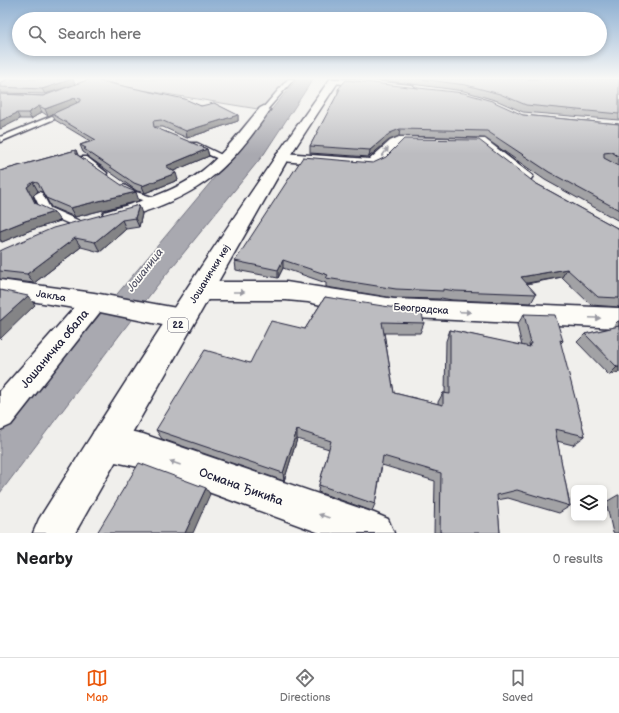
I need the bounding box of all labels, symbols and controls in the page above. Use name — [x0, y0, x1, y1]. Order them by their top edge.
search box — [12, 12, 607, 56]
icon: search — [26, 23, 48, 45]
text: Search here — [58, 25, 141, 44]
one-way arrow — [381, 147, 389, 158]
street label: Јошанички кеј — [187, 243, 233, 305]
water label: Јошаница — [123, 245, 166, 295]
street label: Јакља — [35, 288, 67, 304]
one-way arrow — [233, 289, 246, 295]
street label: Београдска — [393, 301, 449, 317]
street label: Јошаничка обала — [18, 307, 92, 391]
one-way arrow — [459, 308, 471, 315]
one-way arrow — [589, 315, 602, 321]
road number: 22 — [168, 318, 188, 332]
one-way arrow — [169, 460, 181, 466]
street label: Османа Ђикића — [197, 465, 285, 509]
map controls — [571, 485, 607, 521]
button: layers — [571, 485, 607, 521]
one-way arrow — [318, 513, 330, 519]
text: Nearby — [16, 549, 73, 569]
text: 0 results — [553, 551, 603, 567]
tab: Map — [86, 667, 108, 704]
tab: Directions — [280, 667, 330, 704]
tab: Saved — [502, 667, 533, 704]

